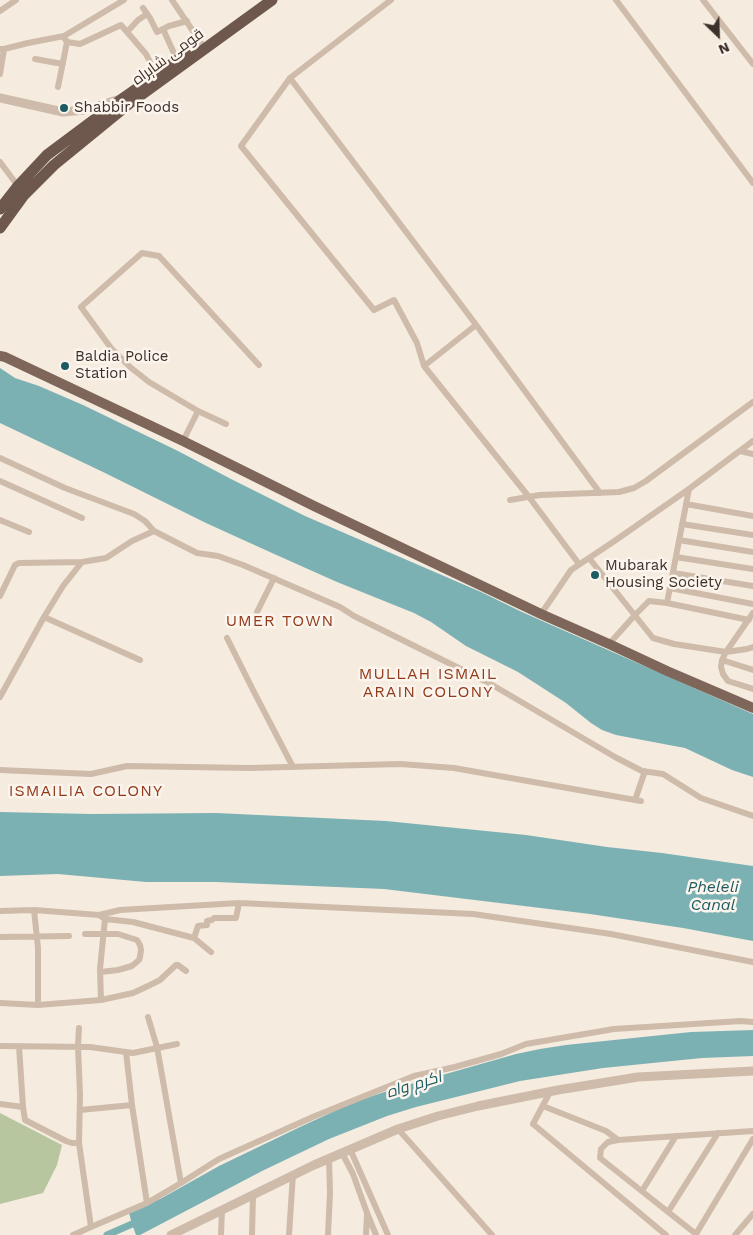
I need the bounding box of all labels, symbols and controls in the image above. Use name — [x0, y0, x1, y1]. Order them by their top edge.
north arrow — [693, 10, 743, 60]
street label: قومی شاہراہ — [129, 25, 207, 89]
text: N — [716, 39, 732, 58]
place label: Shabbir Foods — [74, 99, 179, 117]
marker: Shabbir Foods — [58, 102, 70, 114]
place label: Baldia Police Station — [75, 348, 169, 383]
marker: Baldia Police Station — [59, 360, 71, 372]
place label: Mubarak Housing Society — [605, 557, 722, 592]
marker: Mubarak Housing Society — [589, 569, 601, 581]
district label: UMER TOWN — [225, 611, 335, 631]
district label: MULLAH ISMAIL ARAIN COLONY — [357, 664, 499, 702]
district label: ISMAILIA COLONY — [7, 781, 165, 801]
water label: Pheleli Canal — [687, 877, 739, 915]
water label: اکرم واہ — [384, 1068, 444, 1102]

